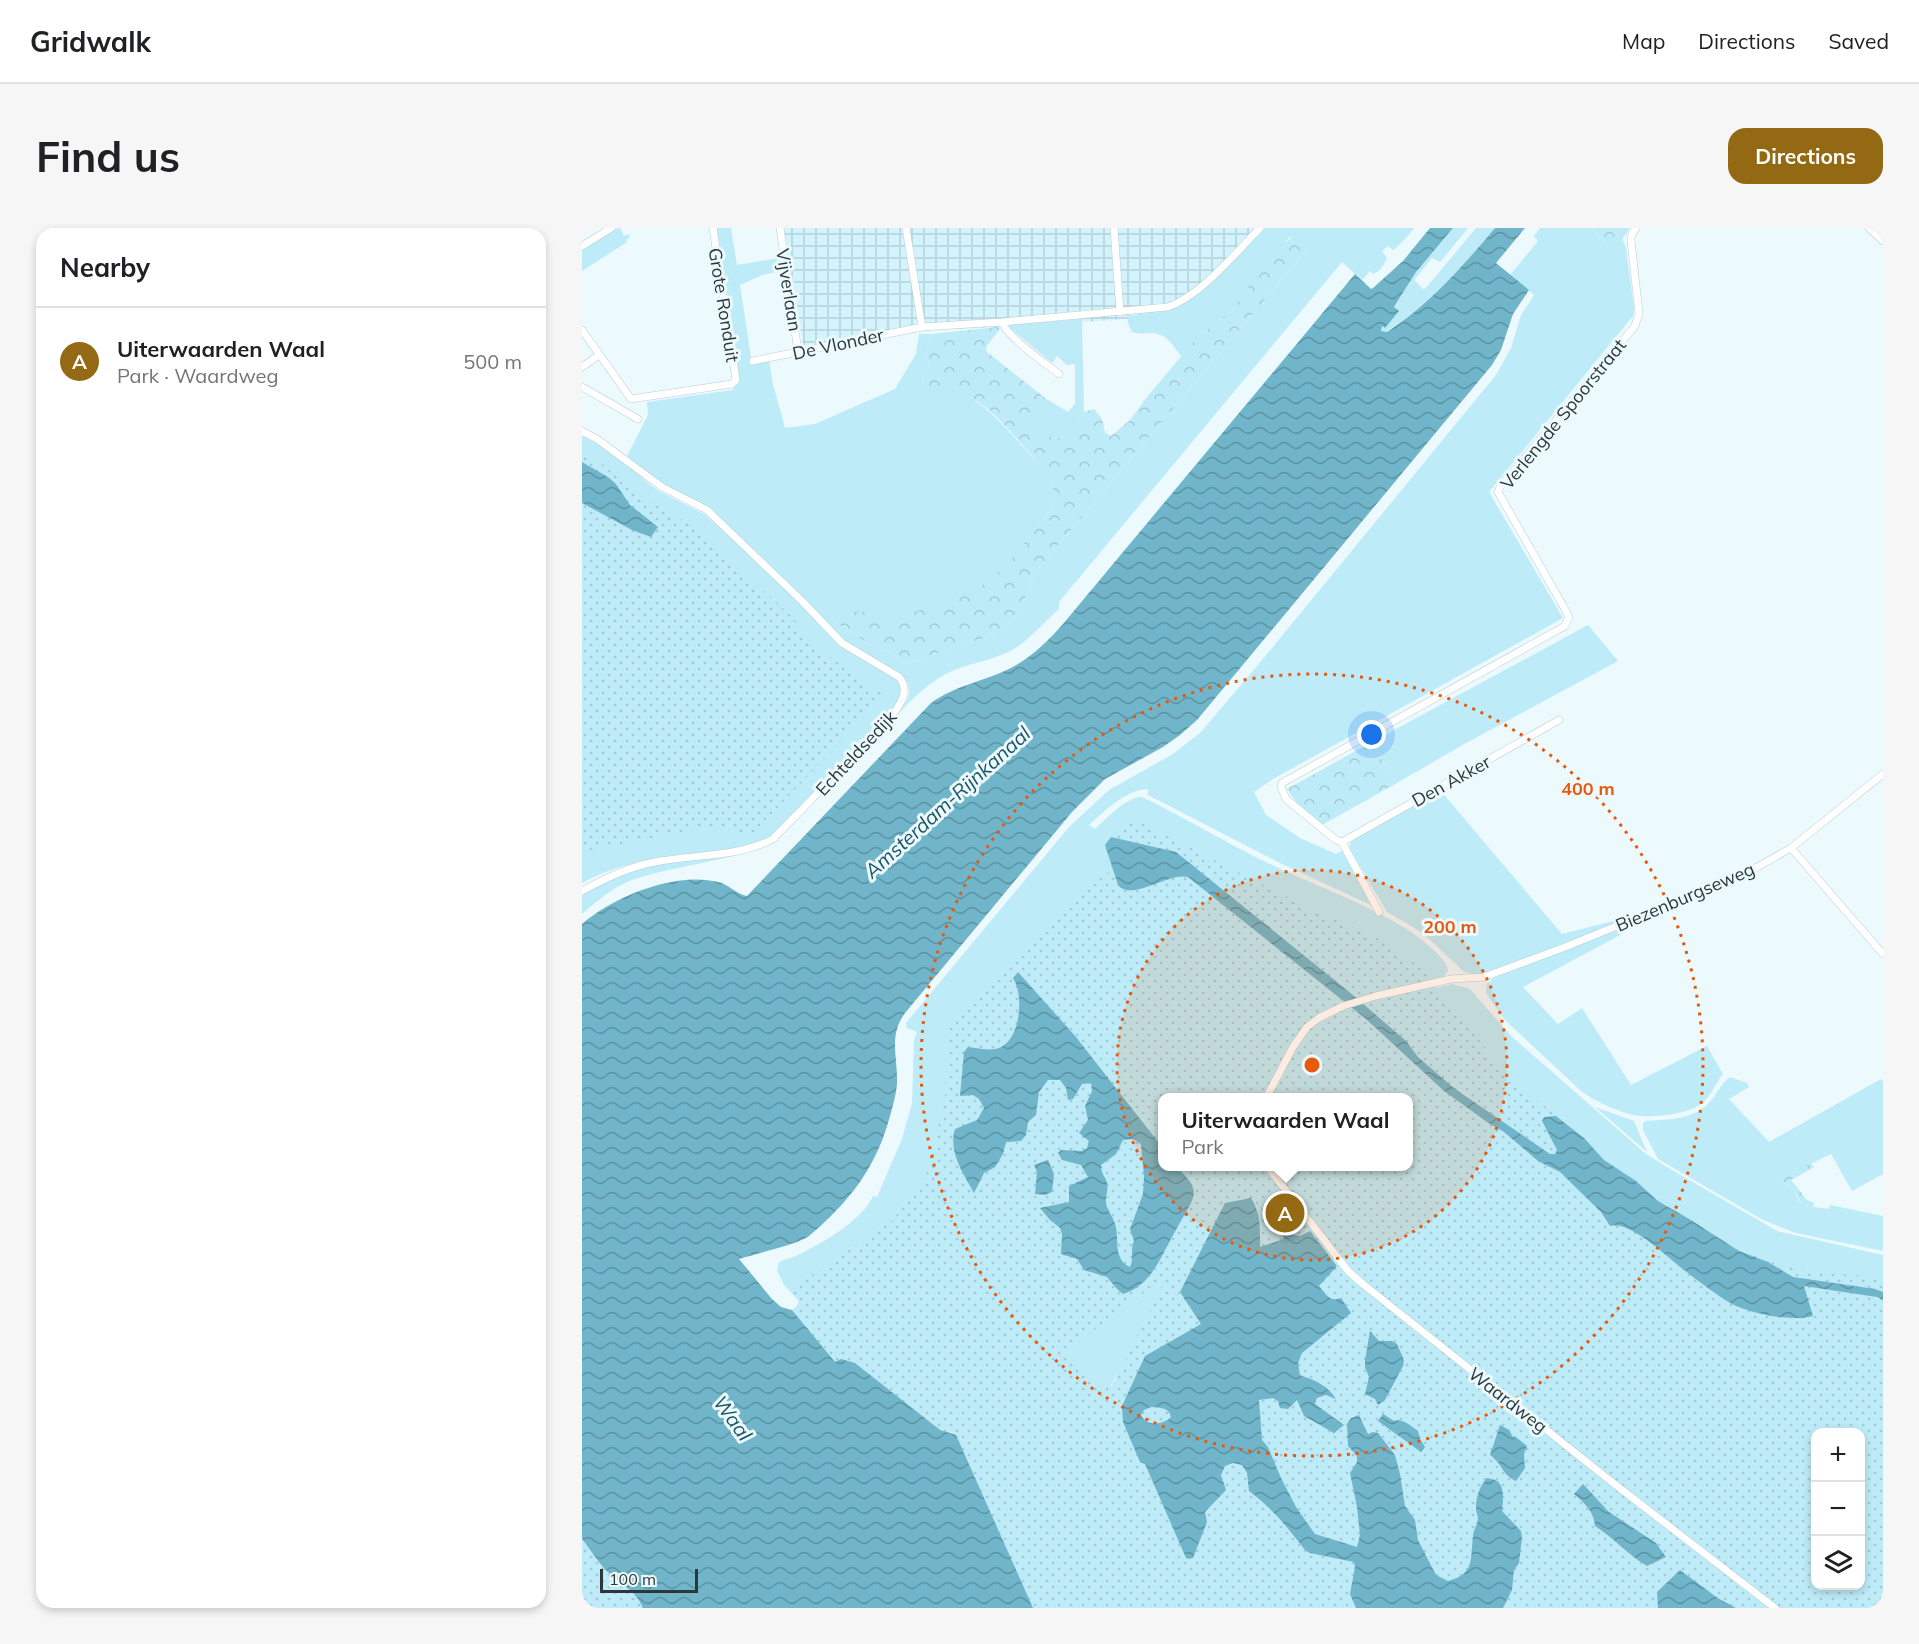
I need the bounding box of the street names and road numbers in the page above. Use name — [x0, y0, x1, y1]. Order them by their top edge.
street label: Grote Ronduit — [704, 246, 744, 364]
street label: Vijverlaan — [771, 247, 807, 333]
street label: De Vlonder — [790, 323, 886, 365]
street label: Verlengde Spoorstraat — [1495, 334, 1631, 494]
street label: Echteldsedijk — [811, 705, 902, 800]
street label: Den Akker — [1408, 750, 1495, 812]
street label: Biezenburgseweg — [1612, 857, 1758, 937]
street label: Waardweg — [1464, 1362, 1552, 1438]

